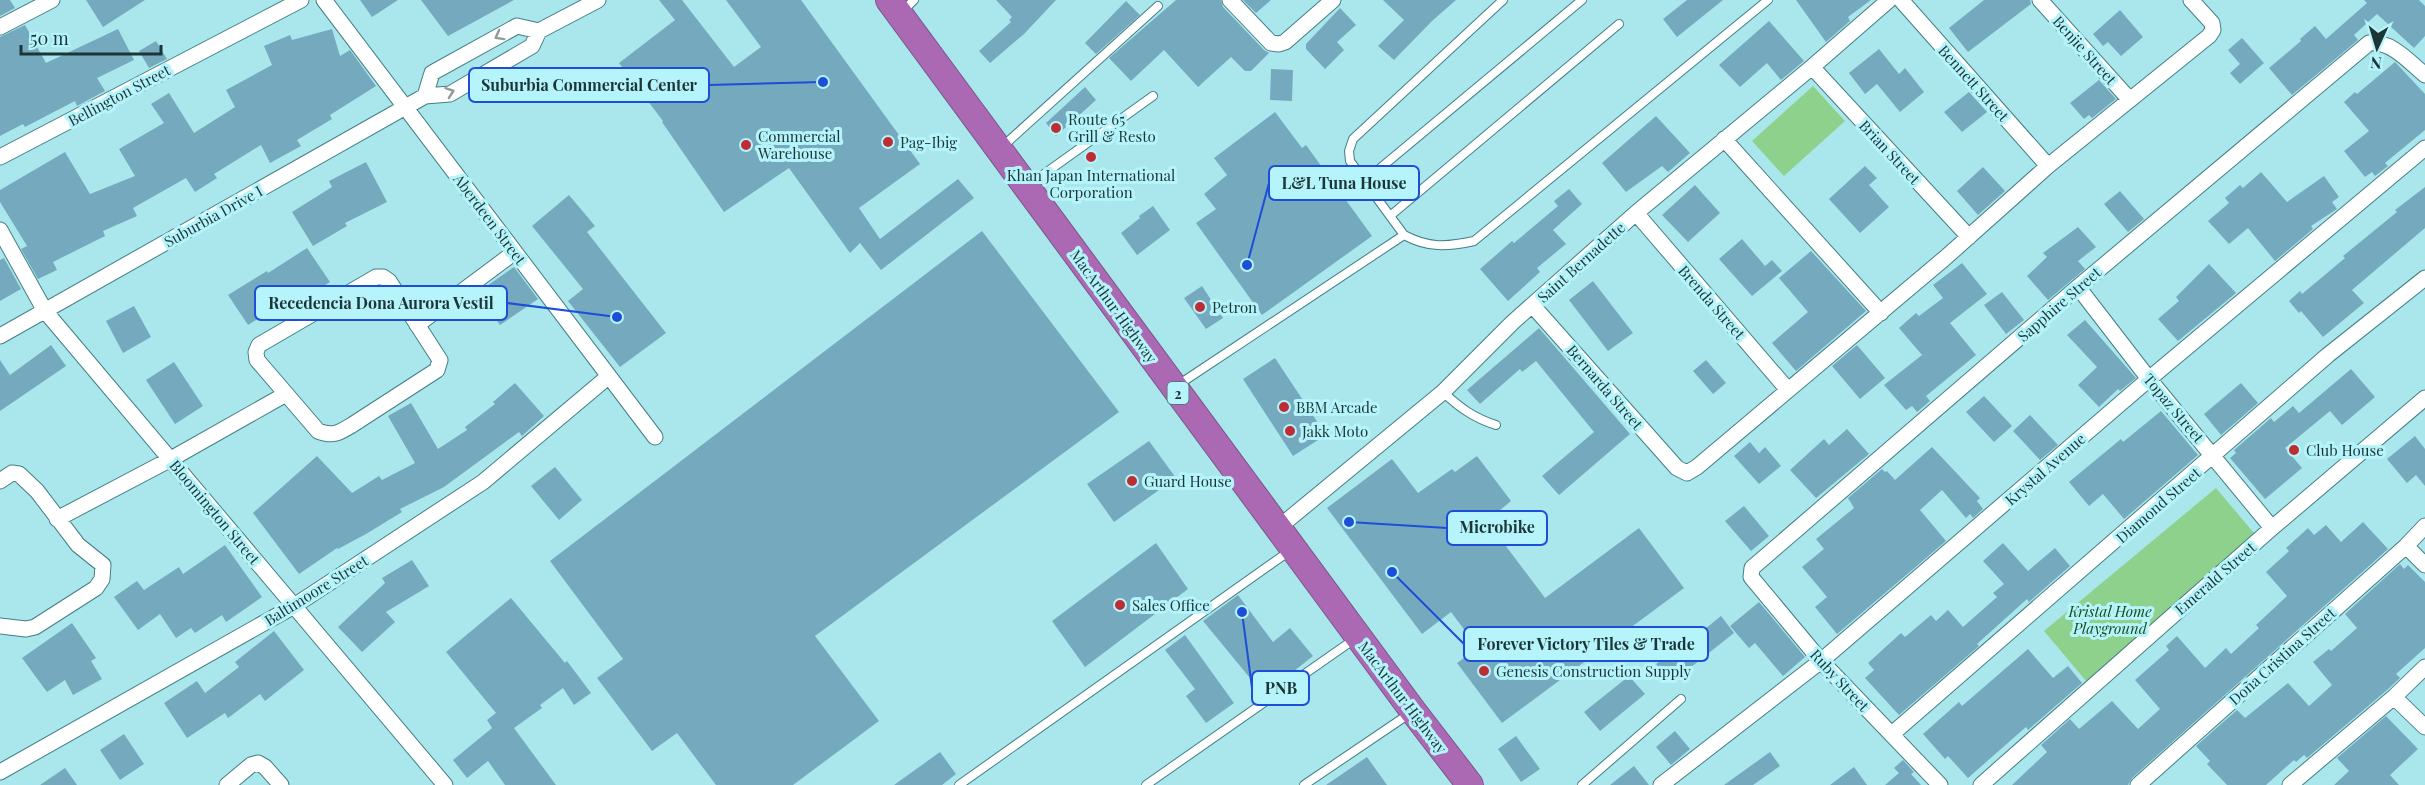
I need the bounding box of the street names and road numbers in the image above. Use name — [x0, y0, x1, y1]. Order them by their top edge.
street label: Benjie Street — [2049, 11, 2122, 89]
street label: Bennett Street — [1934, 41, 2014, 126]
street label: Bellington Street — [64, 59, 174, 130]
street label: Brian Street — [1855, 116, 1925, 189]
street label: Aberdeen Street — [449, 169, 531, 269]
street label: Suburbia Drive I — [160, 181, 266, 251]
street label: Saint Bernadette — [1533, 217, 1629, 307]
street label: MacArthur Highway — [1066, 245, 1162, 367]
street label: Brenda Street — [1674, 261, 1750, 344]
street label: Sapphire Street — [2013, 262, 2105, 346]
street label: Bernarda Street — [1563, 340, 1648, 434]
street label: Topaz Street — [2139, 369, 2209, 447]
road number: 2 — [1168, 382, 1188, 404]
street label: Krystal Avenue — [2001, 428, 2089, 510]
street label: Bloomington Street — [165, 455, 265, 569]
street label: Diamond Street — [2111, 462, 2205, 547]
street label: Emerald Street — [2170, 537, 2260, 619]
street label: Baltimoore Street — [260, 550, 372, 630]
street label: Doña Cristina Street — [2224, 602, 2340, 709]
street label: MacArthur Highway — [1354, 637, 1452, 758]
street label: Ruby Street — [1806, 645, 1874, 716]

